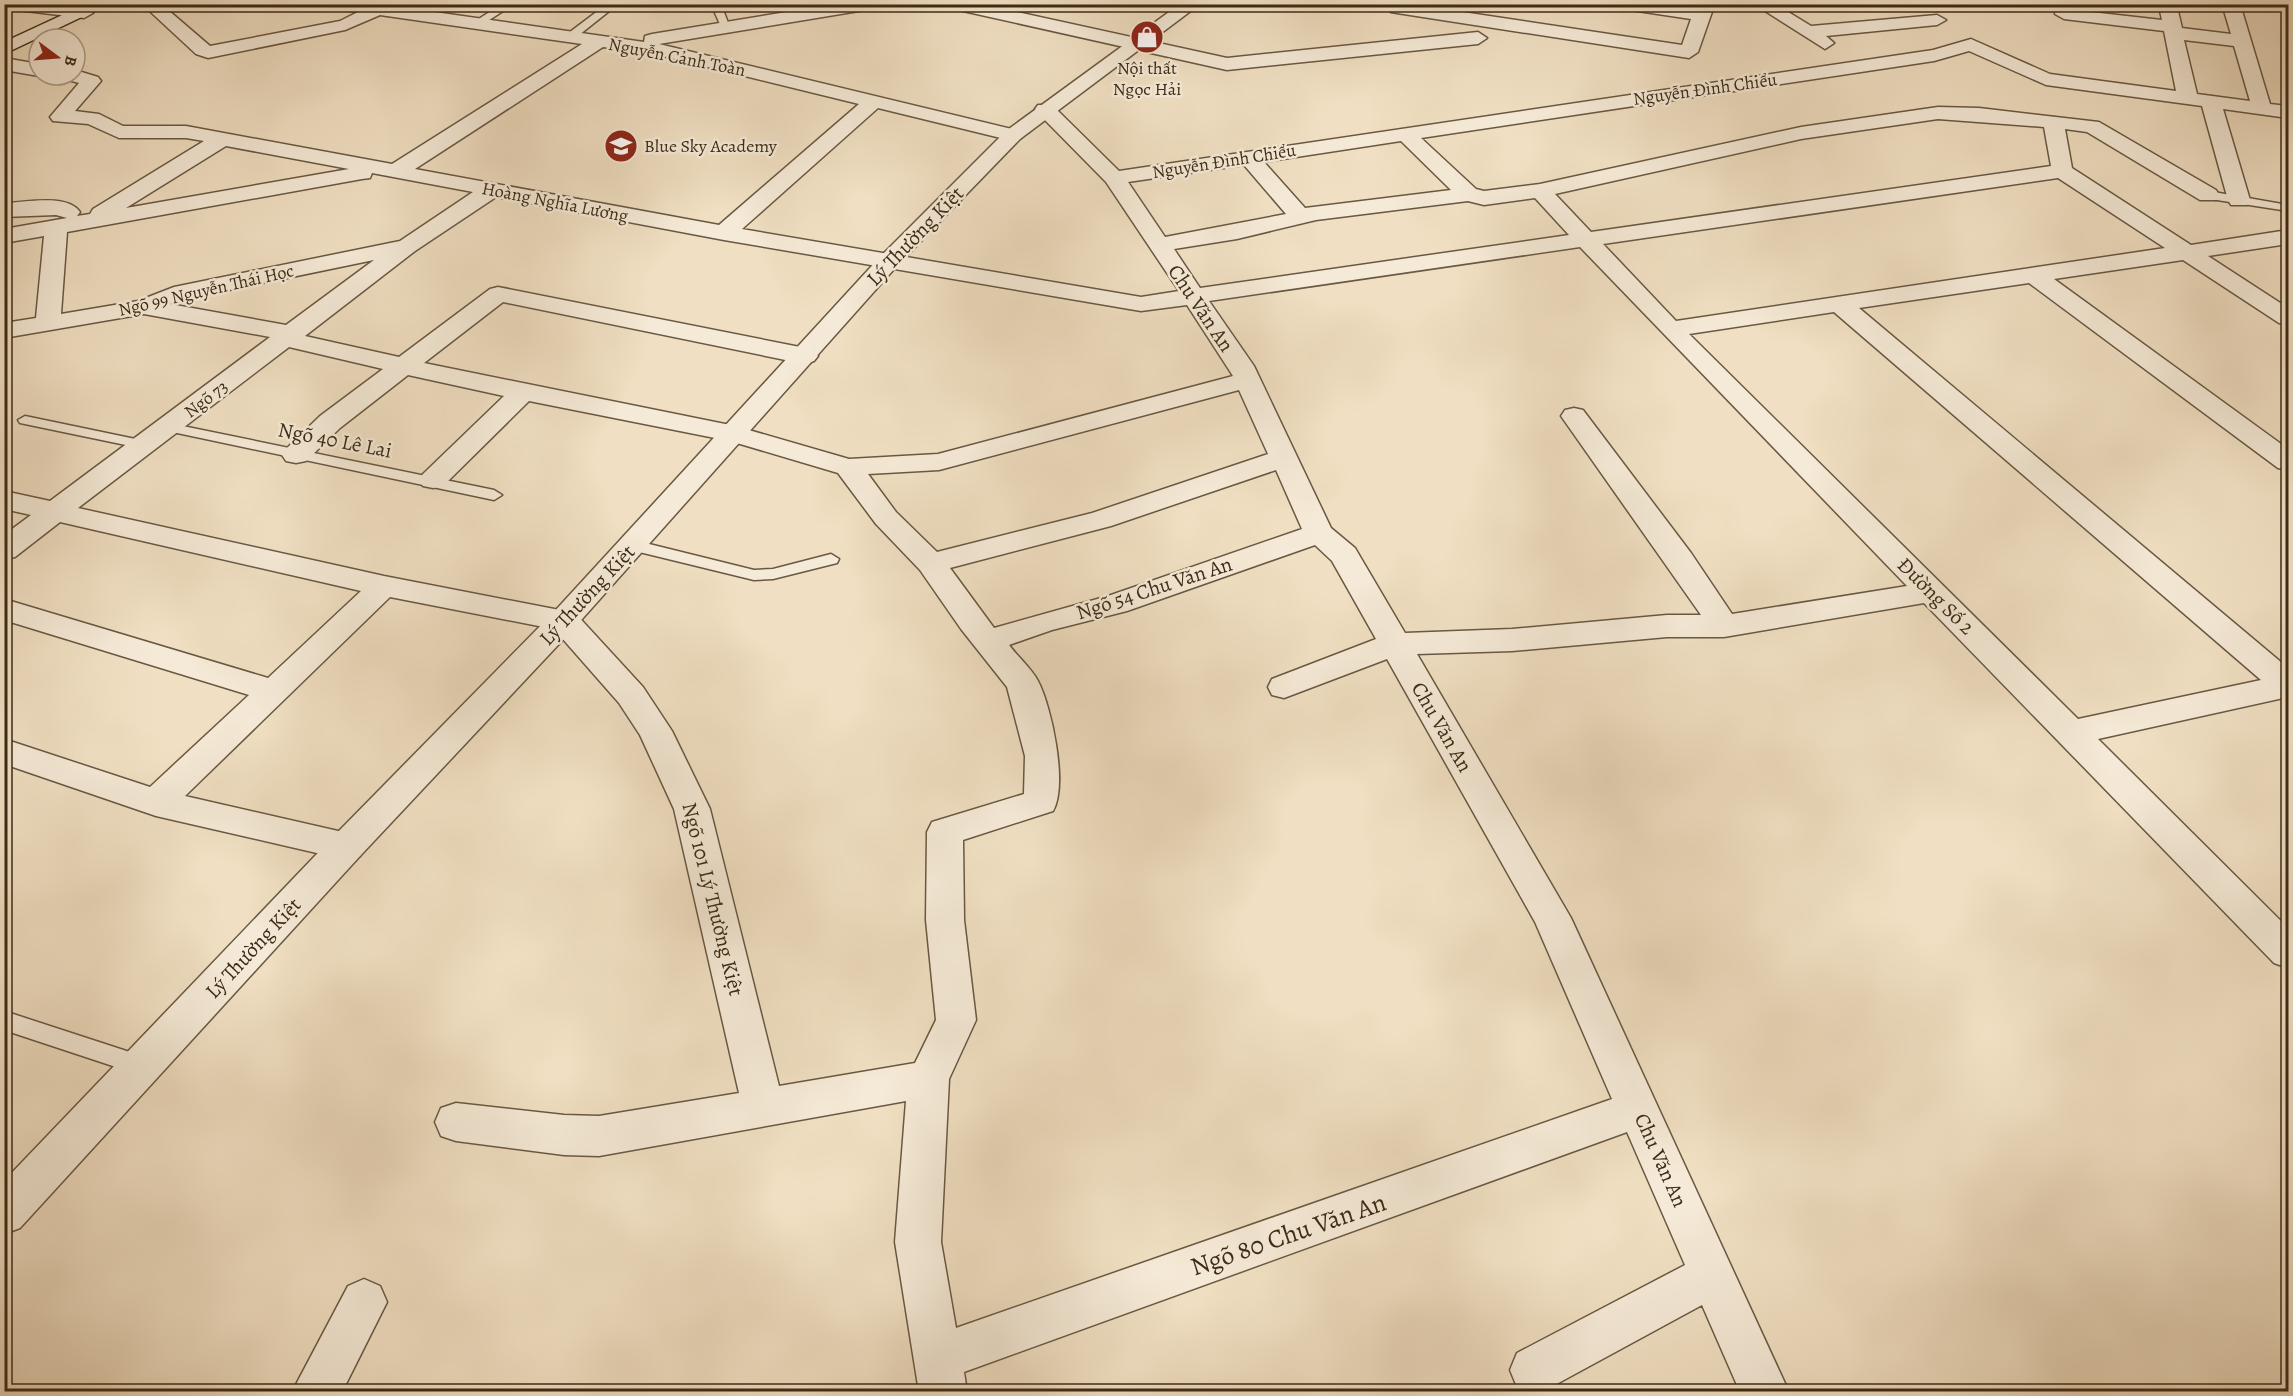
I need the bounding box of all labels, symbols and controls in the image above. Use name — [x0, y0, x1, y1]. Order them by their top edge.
shop icon: Nội thất Ngọc Hải — [1129, 19, 1165, 55]
north arrow — [27, 27, 87, 87]
street label: Nguyễn Cảnh Toàn — [606, 32, 748, 82]
text: B — [58, 53, 82, 69]
place label: Nội thất Ngọc Hải — [1113, 56, 1181, 101]
street label: Nguyễn Đình Chiểu — [1631, 67, 1779, 111]
school or university icon: Blue Sky Academy — [603, 128, 639, 164]
place label: Blue Sky Academy — [644, 134, 778, 158]
street label: Nguyễn Đình Chiểu — [1150, 138, 1298, 184]
street label: Hoàng Nghĩa Lương — [480, 176, 630, 228]
street label: Lý Thường Kiệt — [860, 180, 970, 292]
street label: Ngõ 99 Nguyễn Thái Học — [116, 258, 296, 322]
street label: Chu Văn An — [1161, 259, 1241, 357]
street label: Ngõ 73 — [179, 375, 233, 423]
street label: Ngõ 40 Lê Lai — [276, 415, 394, 465]
street label: Lý Thường Kiệt — [533, 538, 641, 652]
street label: Ngõ 54 Chu Văn An — [1072, 550, 1236, 626]
street label: Đường Số 2 — [1891, 551, 1981, 641]
street label: Chu Văn An — [1405, 677, 1479, 777]
street label: Ngõ 101 Lý Thường Kiệt — [675, 799, 751, 999]
street label: Lý Thường Kiệt — [199, 891, 307, 1005]
street label: Chu Văn An — [1628, 1109, 1694, 1211]
street label: Ngõ 80 Chu Văn An — [1186, 1185, 1391, 1284]

